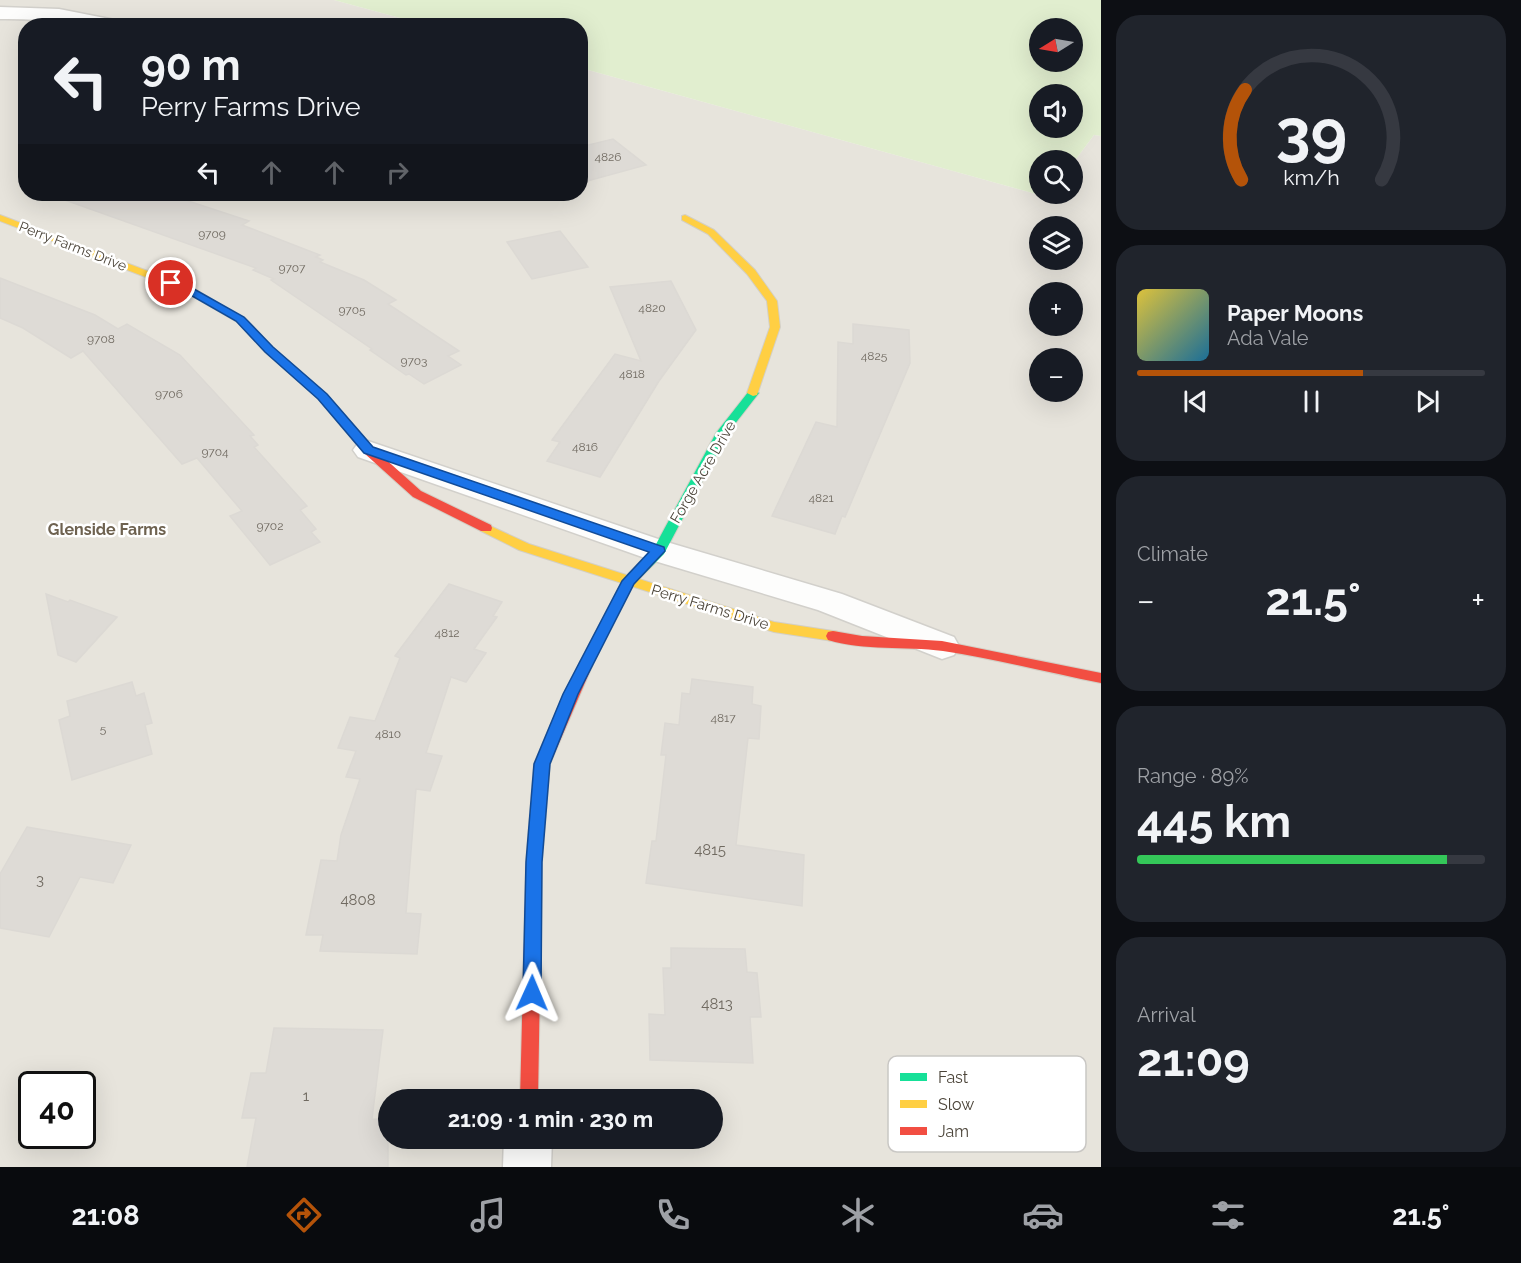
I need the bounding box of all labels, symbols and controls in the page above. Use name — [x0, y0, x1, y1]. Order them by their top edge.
north arrow — [1029, 18, 1083, 72]
map controls — [1029, 18, 1083, 402]
text: 90 m — [141, 41, 241, 90]
icon: left — [42, 42, 120, 120]
button: sound — [1029, 84, 1083, 138]
text: Perry Farms Drive — [141, 91, 361, 122]
text: 39 — [1275, 95, 1347, 169]
house number: 4826 — [594, 150, 622, 164]
button: search — [1029, 150, 1083, 204]
icon: left — [192, 156, 225, 189]
icon: ahead — [255, 156, 288, 189]
icon: ahead — [318, 156, 351, 189]
icon: right — [381, 156, 414, 189]
text: km/h — [1283, 165, 1339, 190]
button: layers — [1029, 216, 1083, 270]
street label: Perry Farms Drive — [17, 218, 129, 274]
house number: 9709 — [198, 227, 226, 241]
pin — [145, 257, 196, 308]
house number: 9707 — [279, 261, 306, 275]
icon: arrive — [154, 266, 187, 299]
button: + — [1029, 282, 1083, 336]
text: Paper Moons — [1227, 300, 1363, 326]
house number: 4820 — [638, 301, 666, 315]
house number: 9705 — [338, 303, 366, 317]
text: Ada Vale — [1227, 326, 1309, 350]
house number: 9708 — [87, 332, 115, 346]
button: − — [1029, 348, 1083, 402]
house number: 4825 — [861, 349, 888, 363]
house number: 9703 — [400, 354, 428, 368]
house number: 4818 — [619, 367, 645, 381]
icon: previous — [1179, 385, 1212, 418]
icon: pause — [1295, 385, 1328, 418]
icon: next — [1411, 385, 1444, 418]
house number: 9706 — [155, 387, 183, 401]
street label: Forge Acre Drive — [666, 417, 740, 526]
house number: 4816 — [572, 440, 598, 454]
house number: 9704 — [201, 445, 229, 459]
house number: 4821 — [808, 491, 834, 505]
house number: 9702 — [257, 519, 283, 533]
district label: Glenside Farms — [48, 520, 166, 539]
text: Climate — [1137, 542, 1208, 566]
text: 21.5° — [1265, 573, 1361, 626]
street label: Perry Farms Drive — [649, 581, 771, 633]
text: − — [1137, 581, 1155, 620]
text: + — [1471, 581, 1485, 620]
house number: 4812 — [434, 626, 460, 640]
house number: 4817 — [710, 711, 736, 725]
house number: 5 — [100, 722, 107, 736]
house number: 4810 — [375, 727, 401, 741]
text: Range · 89% — [1137, 764, 1248, 788]
text: 445 km — [1137, 795, 1291, 848]
house number: 4815 — [694, 841, 726, 859]
house number: 3 — [36, 871, 44, 889]
house number: 4808 — [340, 891, 376, 909]
position arrow — [500, 961, 564, 1025]
house number: 4813 — [701, 995, 733, 1013]
text: Arrival — [1137, 1003, 1196, 1027]
text: 21:09 — [1137, 1034, 1250, 1087]
legend — [888, 1056, 1086, 1152]
text: Fast — [938, 1068, 969, 1087]
speed limit sign: 40 — [18, 1071, 96, 1149]
house number: 1 — [303, 1087, 310, 1105]
text: Slow — [938, 1095, 974, 1114]
text: 21:09 · 1 min · 230 m — [448, 1106, 653, 1132]
text: Jam — [938, 1122, 969, 1141]
icon: directions — [283, 1194, 325, 1236]
icon: music — [467, 1194, 509, 1236]
icon: phone — [652, 1194, 694, 1236]
icon: climate — [837, 1194, 879, 1236]
icon: car — [1022, 1194, 1064, 1236]
icon: filters — [1207, 1194, 1249, 1236]
text: 21:08 — [71, 1200, 140, 1231]
text: 21.5° — [1392, 1200, 1449, 1231]

